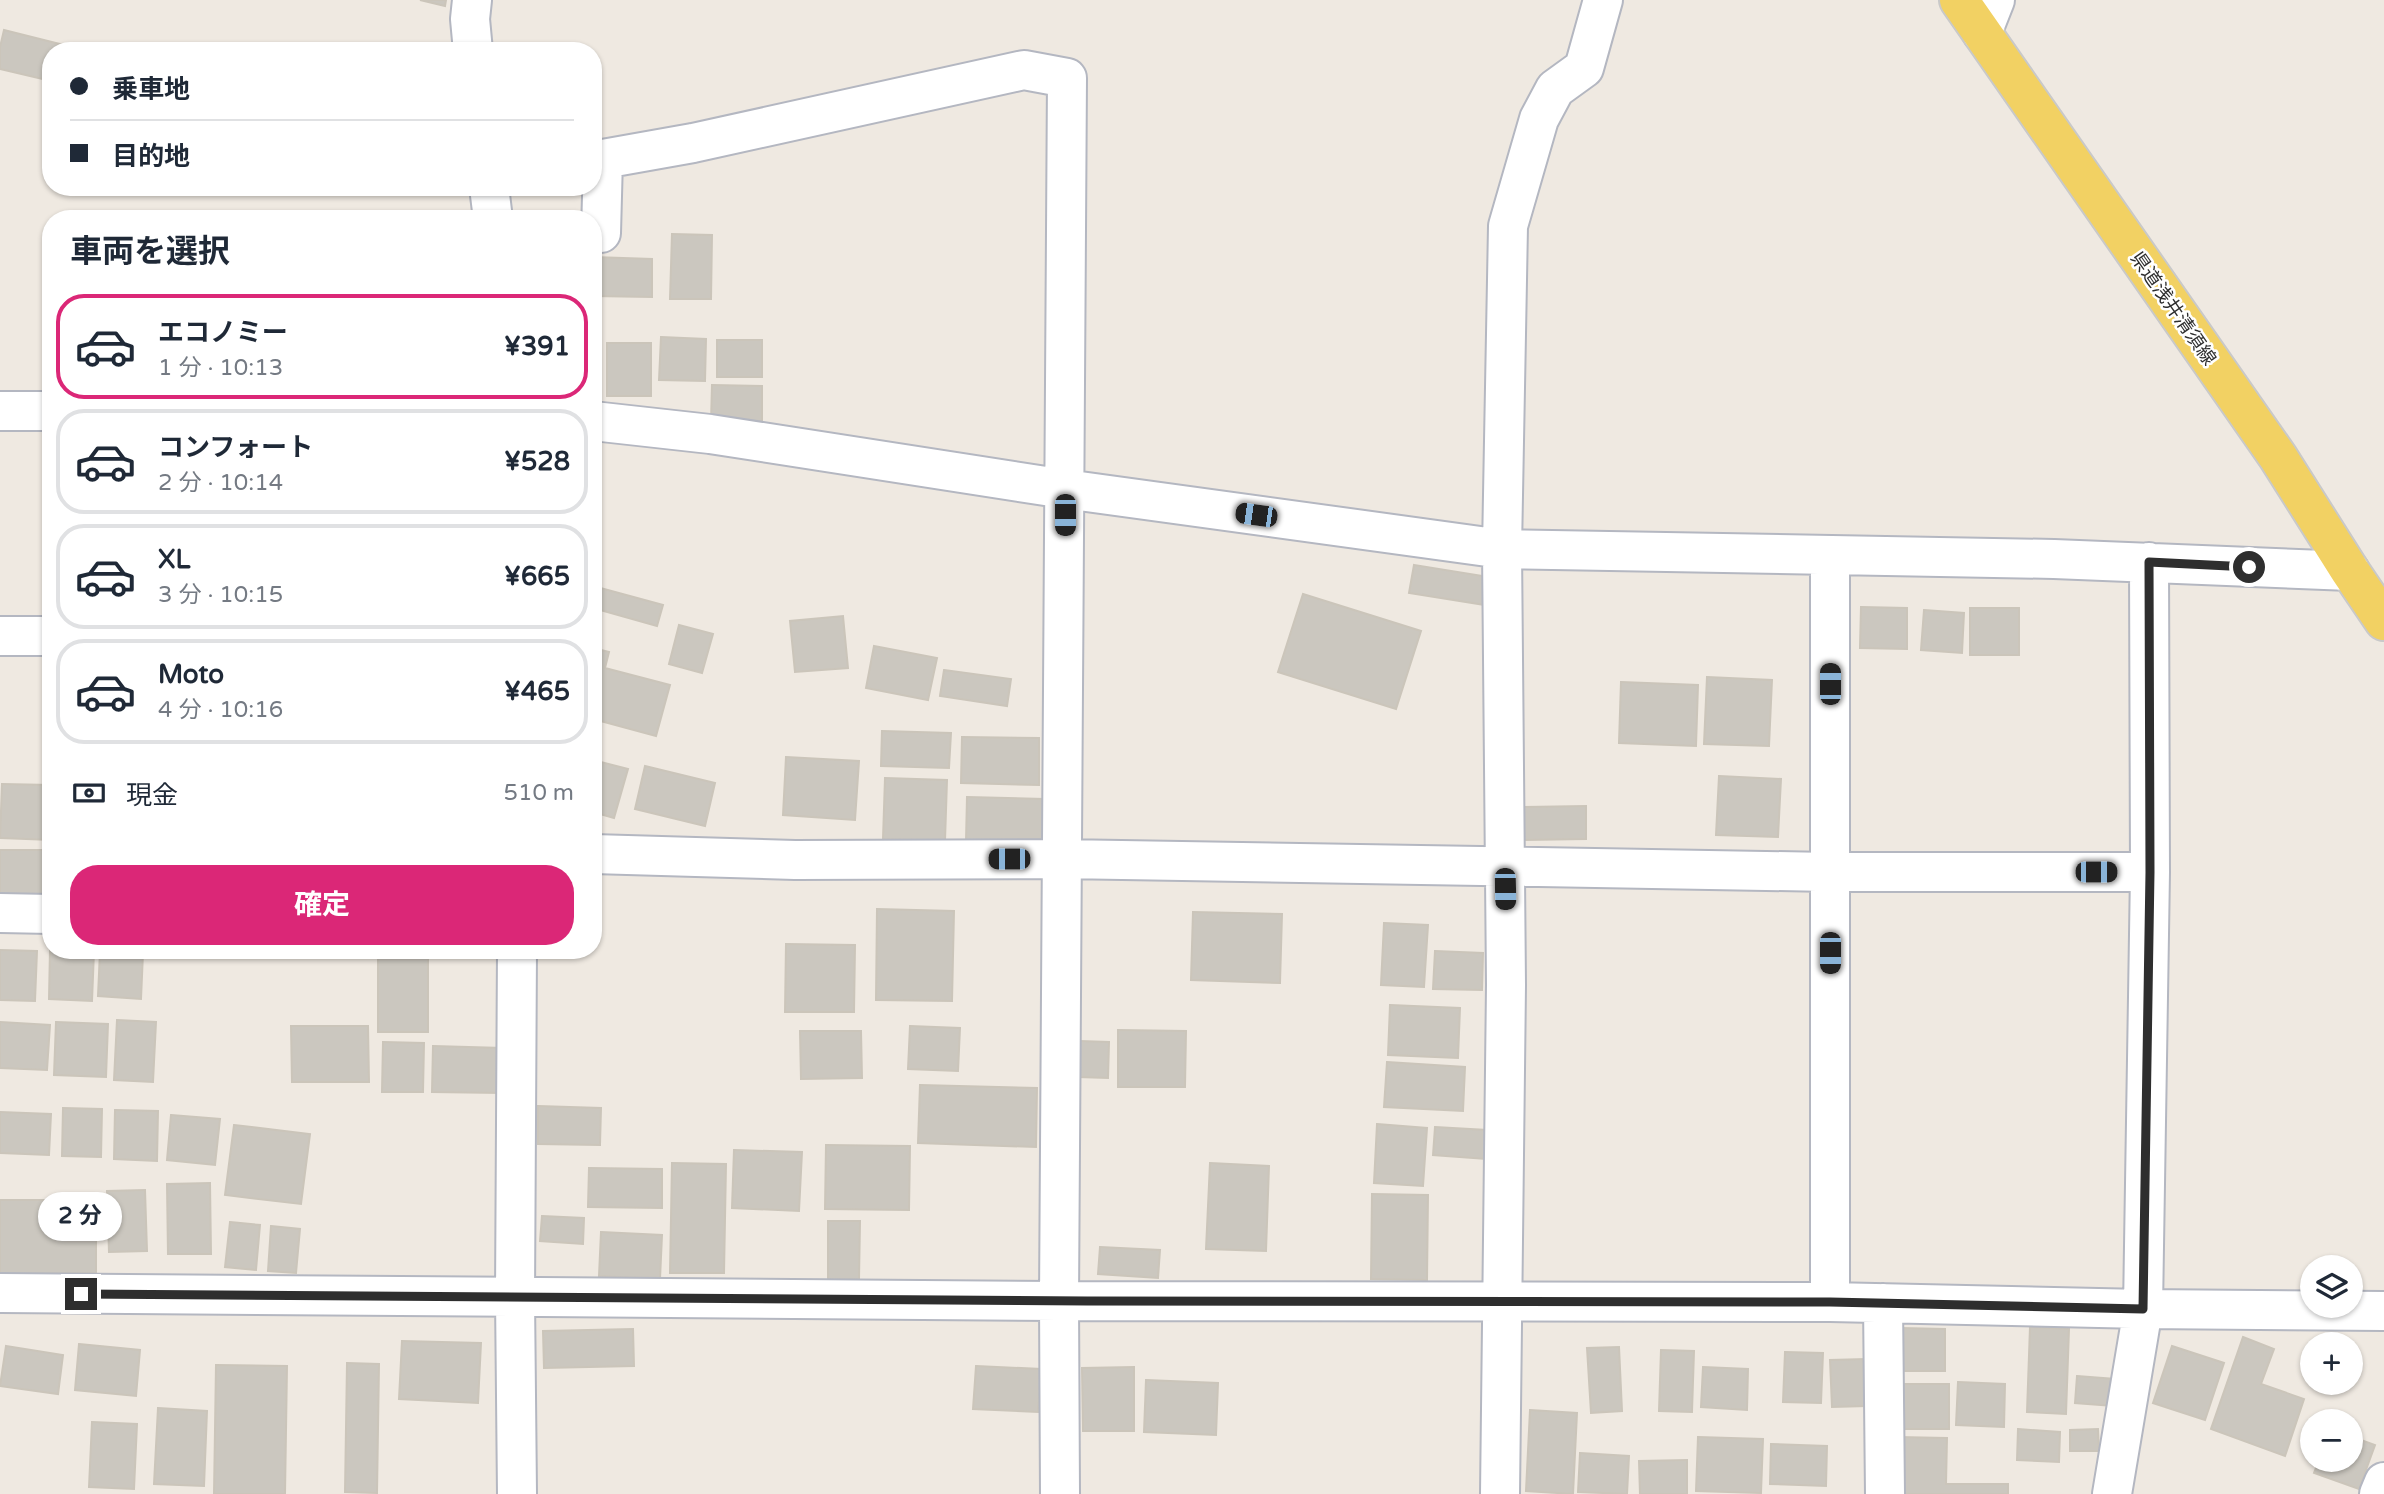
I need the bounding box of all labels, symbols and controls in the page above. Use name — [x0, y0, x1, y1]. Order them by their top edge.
text: 乗車地 — [112, 74, 190, 105]
text: 目的地 — [112, 141, 190, 172]
text: 車両を選択 — [70, 233, 230, 271]
street label: 県道浅井清須線 — [2126, 248, 2220, 369]
icon: car — [74, 315, 137, 378]
text: エコノミー — [158, 317, 288, 348]
text: ¥391 — [504, 331, 570, 362]
text: 1 分 · 10:13 — [158, 354, 283, 382]
icon: car — [74, 430, 137, 493]
text: コンフォート — [158, 432, 313, 463]
text: ¥528 — [504, 446, 570, 477]
text: 2 分 · 10:14 — [158, 469, 283, 497]
car — [1055, 494, 1076, 536]
car — [1234, 502, 1279, 528]
text: XL — [158, 544, 190, 575]
icon: car — [74, 545, 137, 608]
route start — [2233, 551, 2265, 583]
text: ¥665 — [504, 561, 570, 592]
text: 3 分 · 10:15 — [158, 581, 283, 609]
text: Moto — [158, 659, 224, 690]
icon: car — [74, 660, 137, 723]
car — [1820, 663, 1841, 705]
text: ¥465 — [504, 676, 570, 707]
text: 4 分 · 10:16 — [158, 696, 283, 724]
icon: cash — [70, 774, 108, 812]
text: 510 m — [504, 779, 574, 807]
text: 現金 — [126, 780, 178, 811]
car — [989, 849, 1031, 870]
car — [2076, 862, 2118, 883]
button: 確定 — [70, 865, 574, 945]
car — [1495, 868, 1516, 910]
car — [1820, 932, 1841, 974]
callout: 2 分 — [39, 1192, 123, 1242]
text: 2 分 — [58, 1202, 102, 1230]
map controls — [2300, 1255, 2363, 1472]
button: layers — [2300, 1255, 2363, 1318]
route end — [65, 1278, 97, 1310]
button: + — [2300, 1332, 2363, 1395]
button: − — [2300, 1409, 2363, 1472]

